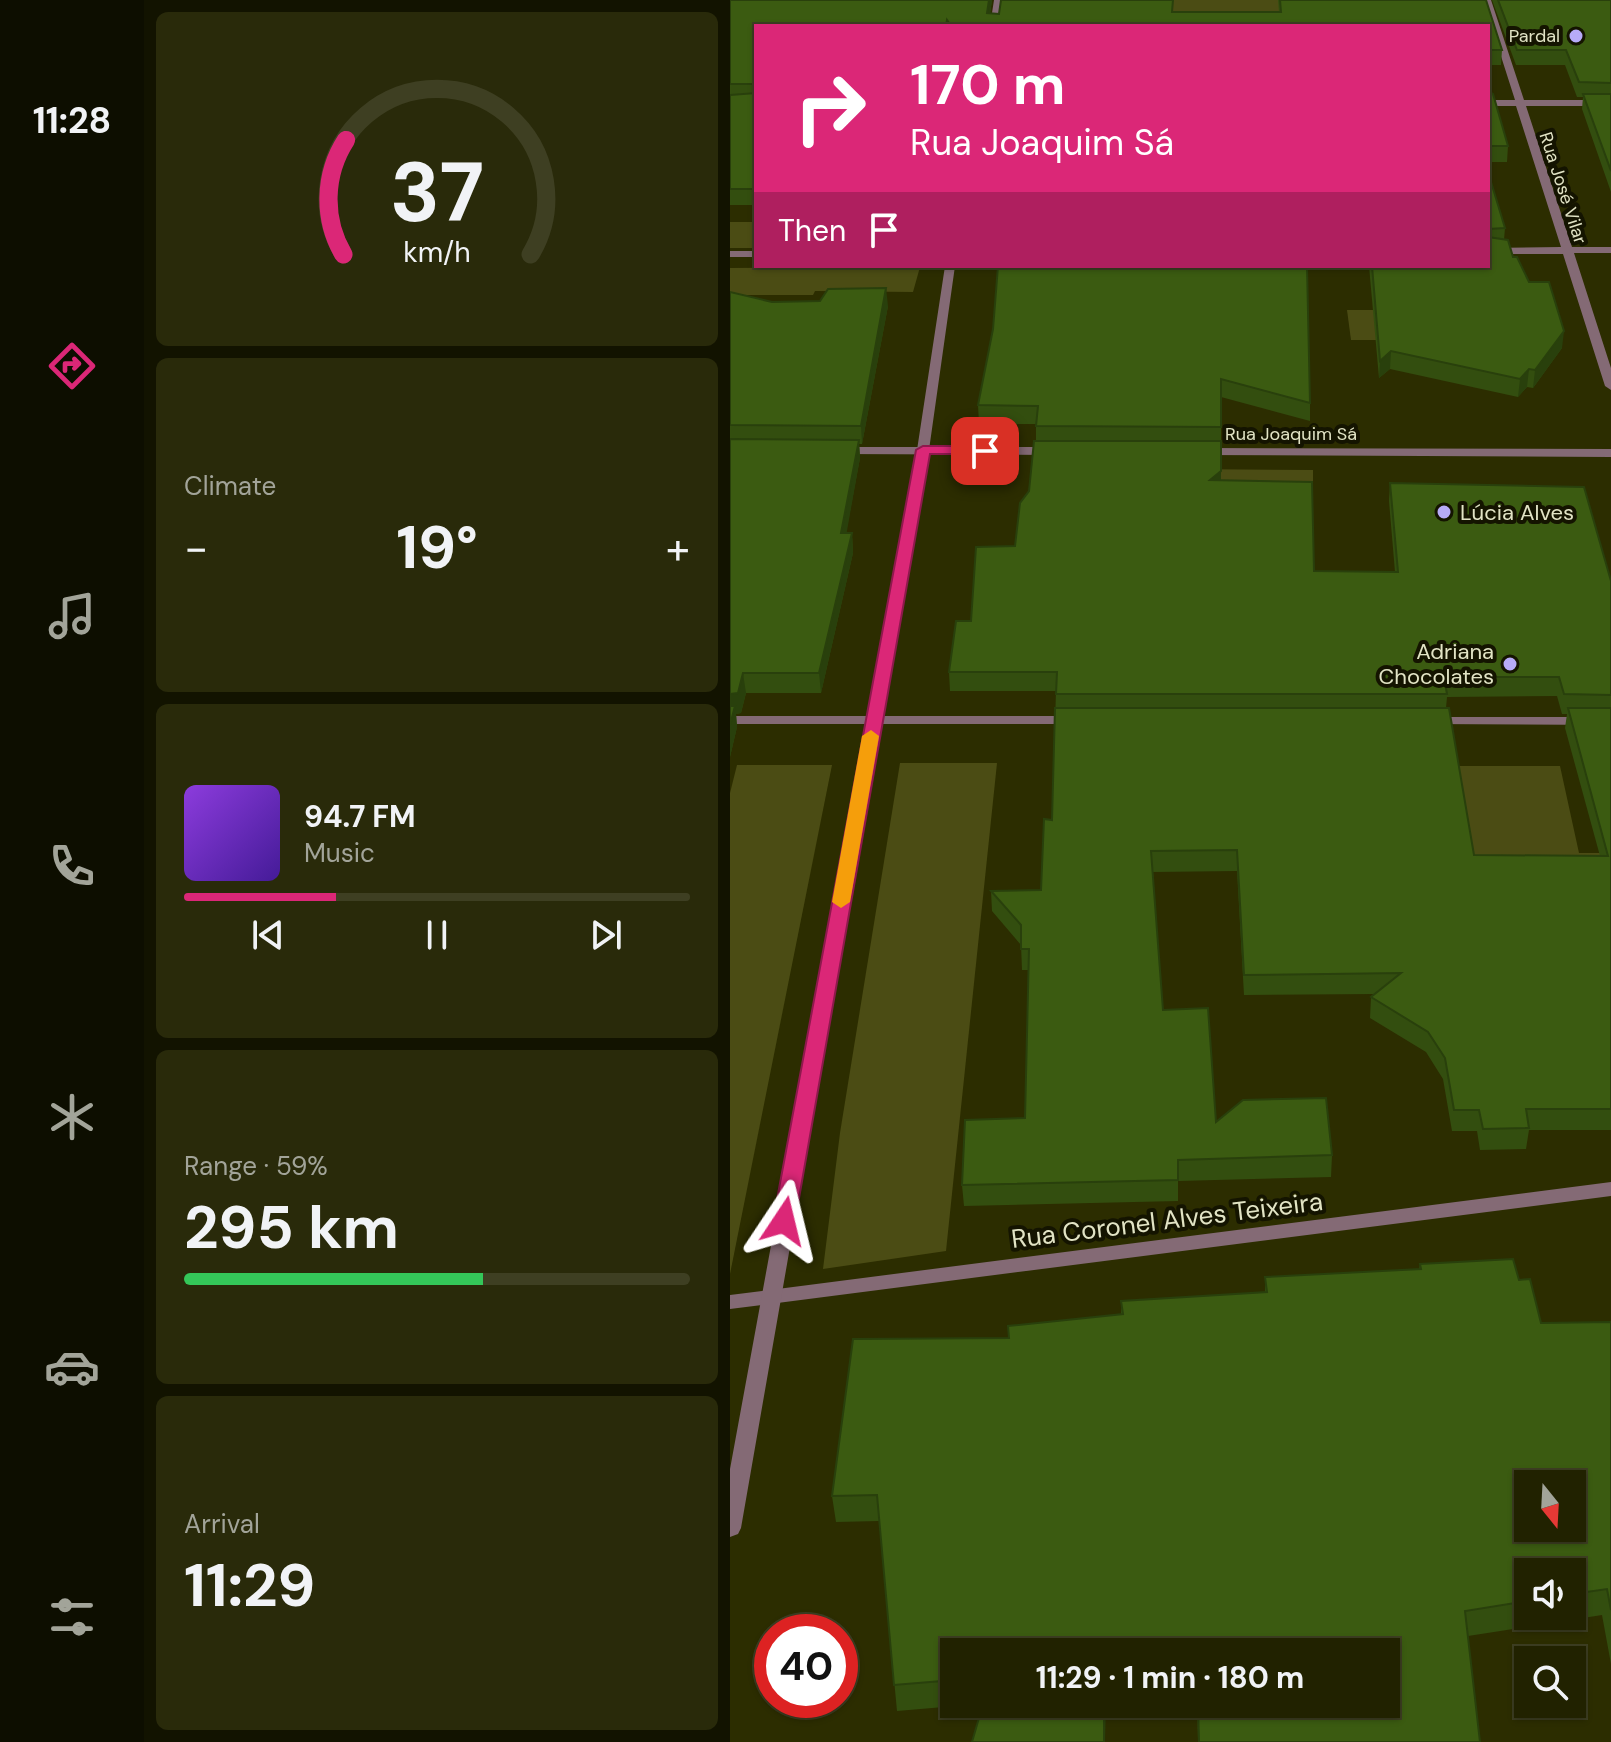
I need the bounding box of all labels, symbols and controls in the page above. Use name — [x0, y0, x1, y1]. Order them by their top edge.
place label: Pardal — [1509, 24, 1560, 48]
marker: Pardal — [1567, 27, 1585, 45]
text: 170 m — [910, 48, 1065, 121]
icon: right — [778, 56, 882, 160]
text: 11:28 — [33, 97, 111, 144]
text: Rua Joaquim Sá — [910, 119, 1174, 166]
street label: Rua José Vilar — [1534, 129, 1592, 247]
text: 37 — [390, 138, 484, 247]
icon: arrive — [862, 208, 906, 252]
text: Then — [778, 211, 846, 250]
text: km/h — [403, 234, 471, 271]
icon: directions — [44, 338, 100, 394]
pin — [951, 417, 1019, 485]
street label: Rua Joaquim Sá — [1225, 422, 1357, 446]
icon: arrive — [963, 429, 1007, 473]
text: Climate — [184, 469, 276, 503]
place label: Lúcia Alves — [1460, 498, 1574, 527]
marker: Lúcia Alves — [1435, 503, 1453, 521]
text: 19° — [396, 508, 478, 587]
text: − — [184, 519, 208, 577]
text: + — [666, 519, 690, 577]
icon: music — [44, 588, 100, 644]
place label: Adriana Chocolates — [1378, 637, 1494, 691]
marker: Adriana Chocolates — [1501, 655, 1519, 673]
text: 94.7 FM — [304, 797, 416, 836]
text: Music — [304, 836, 375, 870]
icon: phone — [44, 838, 100, 894]
icon: previous — [246, 913, 290, 957]
icon: pause — [415, 913, 459, 957]
icon: next — [584, 913, 628, 957]
icon: climate — [44, 1089, 100, 1145]
text: Range · 59% — [184, 1149, 328, 1183]
position arrow — [742, 1179, 826, 1263]
street label: Rua Coronel Alves Teixeira — [1009, 1184, 1325, 1256]
text: 295 km — [184, 1188, 399, 1267]
icon: car — [44, 1339, 100, 1395]
north arrow — [1514, 1470, 1586, 1542]
map controls — [1514, 1470, 1586, 1718]
text: Arrival — [184, 1507, 260, 1541]
text: 11:29 — [184, 1546, 315, 1625]
button: sound — [1514, 1558, 1586, 1630]
icon: filters — [44, 1589, 100, 1645]
speed limit sign: 40 — [754, 1614, 858, 1718]
button: search — [1514, 1646, 1586, 1718]
text: 11:29 · 1 min · 180 m — [1036, 1658, 1304, 1697]

